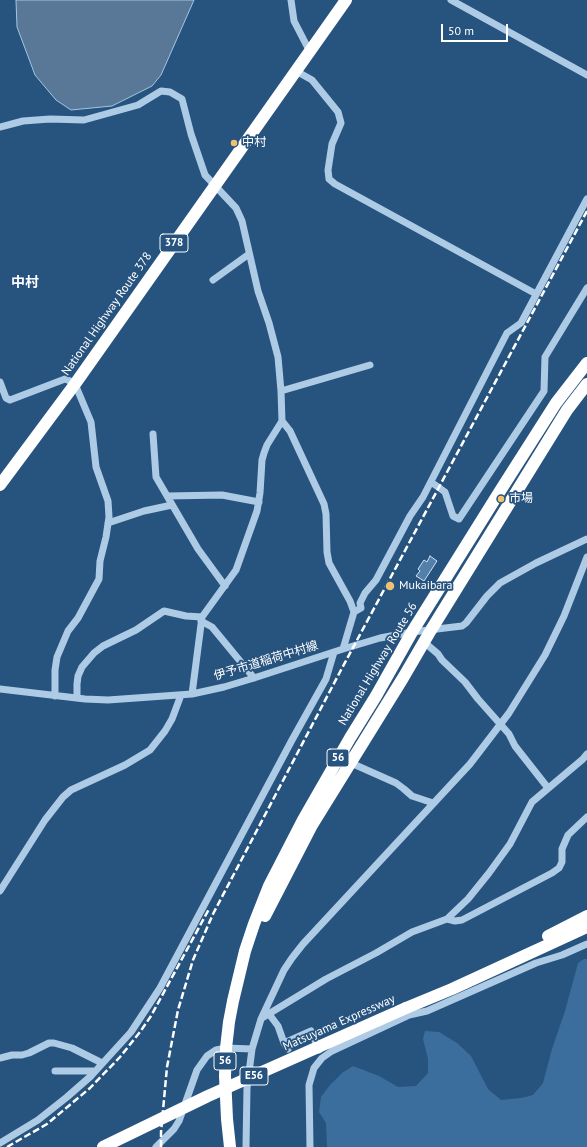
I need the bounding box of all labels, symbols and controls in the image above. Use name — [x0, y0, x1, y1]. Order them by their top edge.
scale bar — [443, 16, 510, 42]
text: 50 m — [448, 23, 474, 38]
place label: 中村 — [242, 136, 266, 150]
marker: 中村 — [229, 138, 239, 148]
road number: 378 — [160, 234, 188, 252]
street label: National Highway Route 378 — [59, 250, 155, 378]
district label: 中村 — [11, 275, 39, 291]
place label: 市場 — [509, 492, 533, 506]
marker: 市場 — [496, 494, 506, 504]
place label: Mukaibara — [399, 579, 452, 593]
marker: Mukaibara — [384, 580, 396, 592]
street label: National Highway Route 56 — [336, 600, 420, 728]
street label: 伊予市道稲荷中村線 — [212, 638, 320, 684]
road number: 56 — [327, 749, 349, 767]
street label: Matsuyama Expressway — [281, 992, 397, 1054]
road number: 56 — [214, 1052, 236, 1070]
road number: E56 — [240, 1067, 268, 1085]

